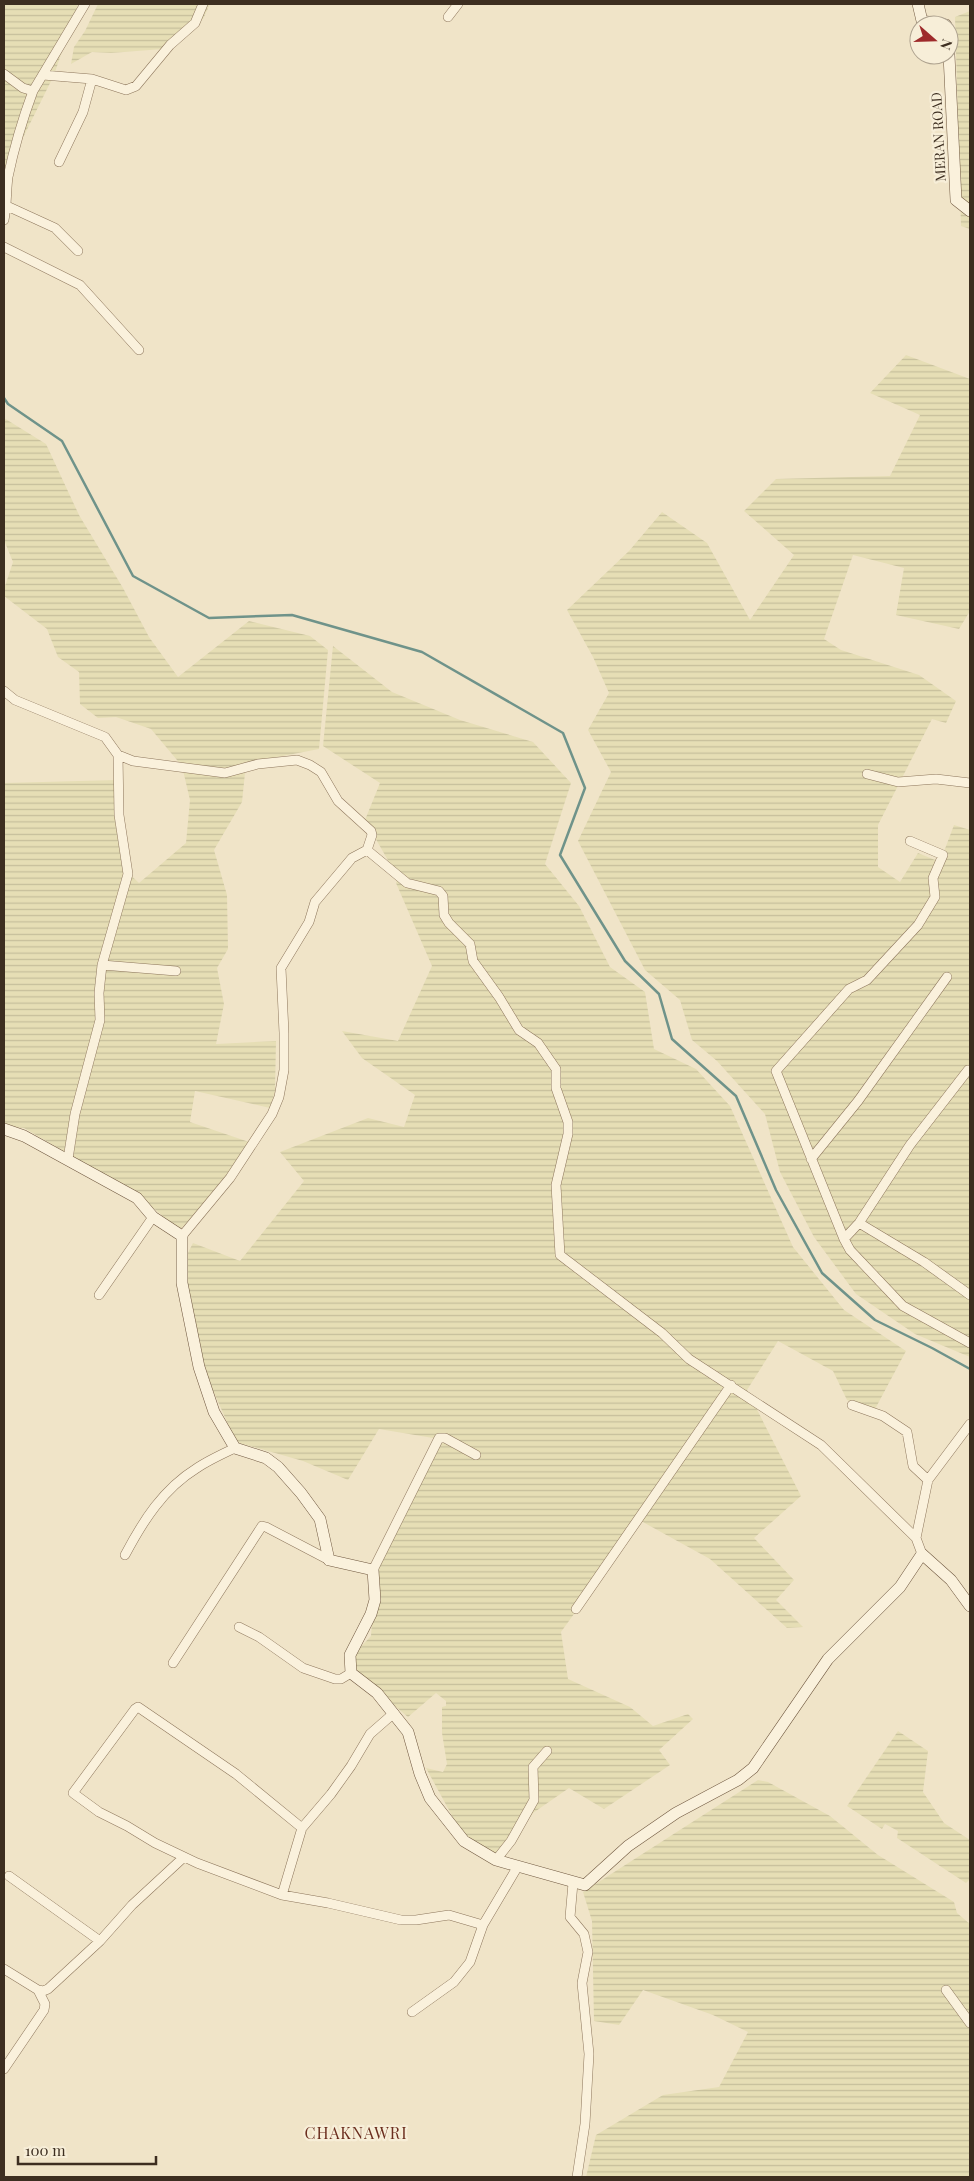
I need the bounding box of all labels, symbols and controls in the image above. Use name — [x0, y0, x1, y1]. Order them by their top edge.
north arrow — [909, 15, 959, 65]
text: N — [936, 37, 957, 53]
street label: MERAN ROAD — [926, 92, 950, 182]
district label: CHAKNAWRI — [304, 2122, 408, 2143]
scale bar — [18, 2134, 155, 2166]
text: 100 m — [25, 2140, 66, 2160]

